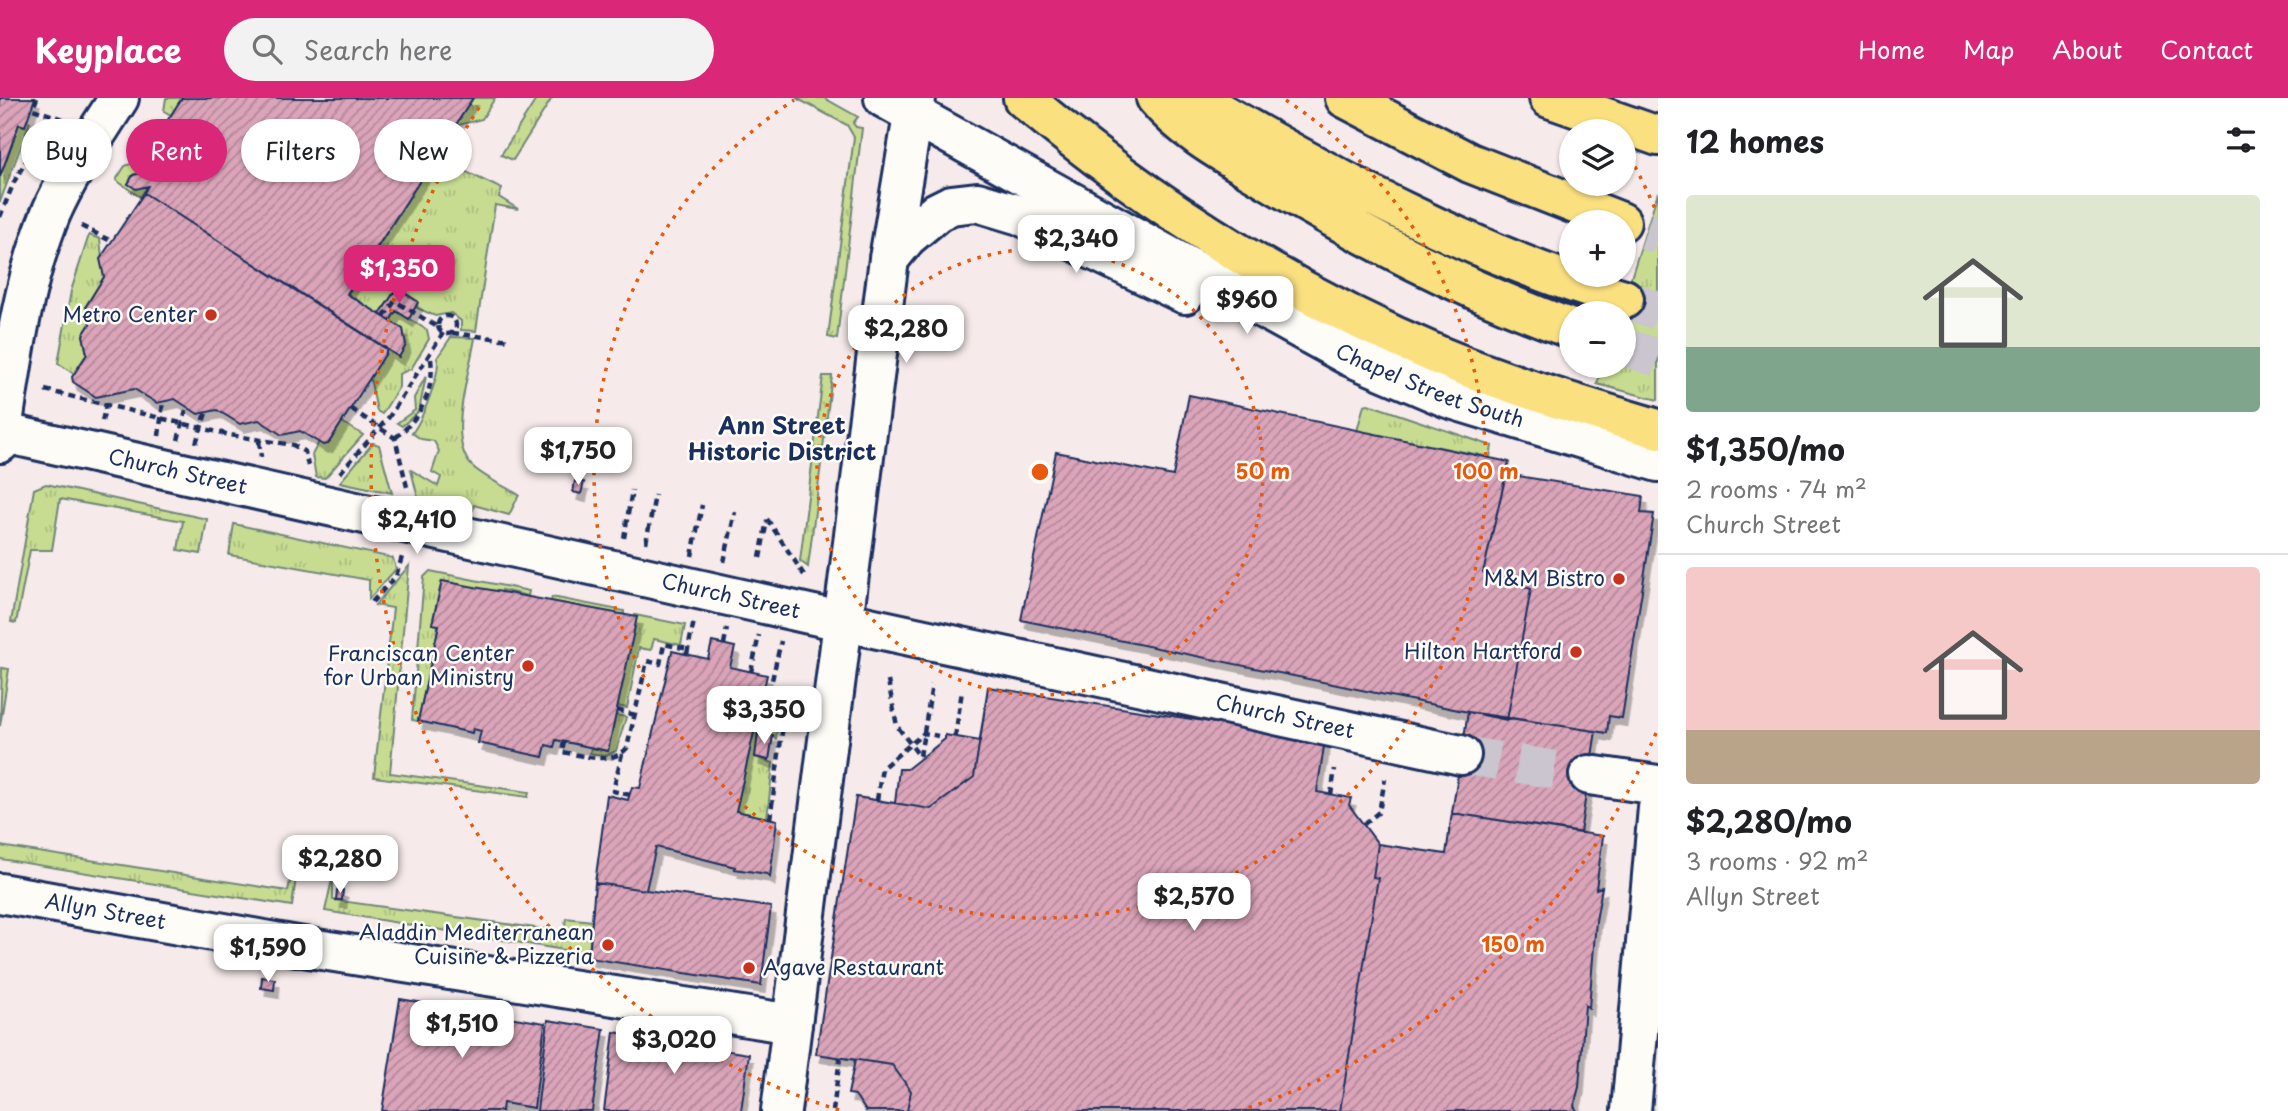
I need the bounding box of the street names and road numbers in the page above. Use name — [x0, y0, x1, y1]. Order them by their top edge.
street label: Chapel Street South — [1330, 334, 1528, 434]
street label: Church Street — [105, 439, 251, 501]
street label: Church Street — [659, 563, 804, 626]
street label: Church Street — [1213, 684, 1358, 746]
street label: Allyn Street — [43, 883, 169, 936]

